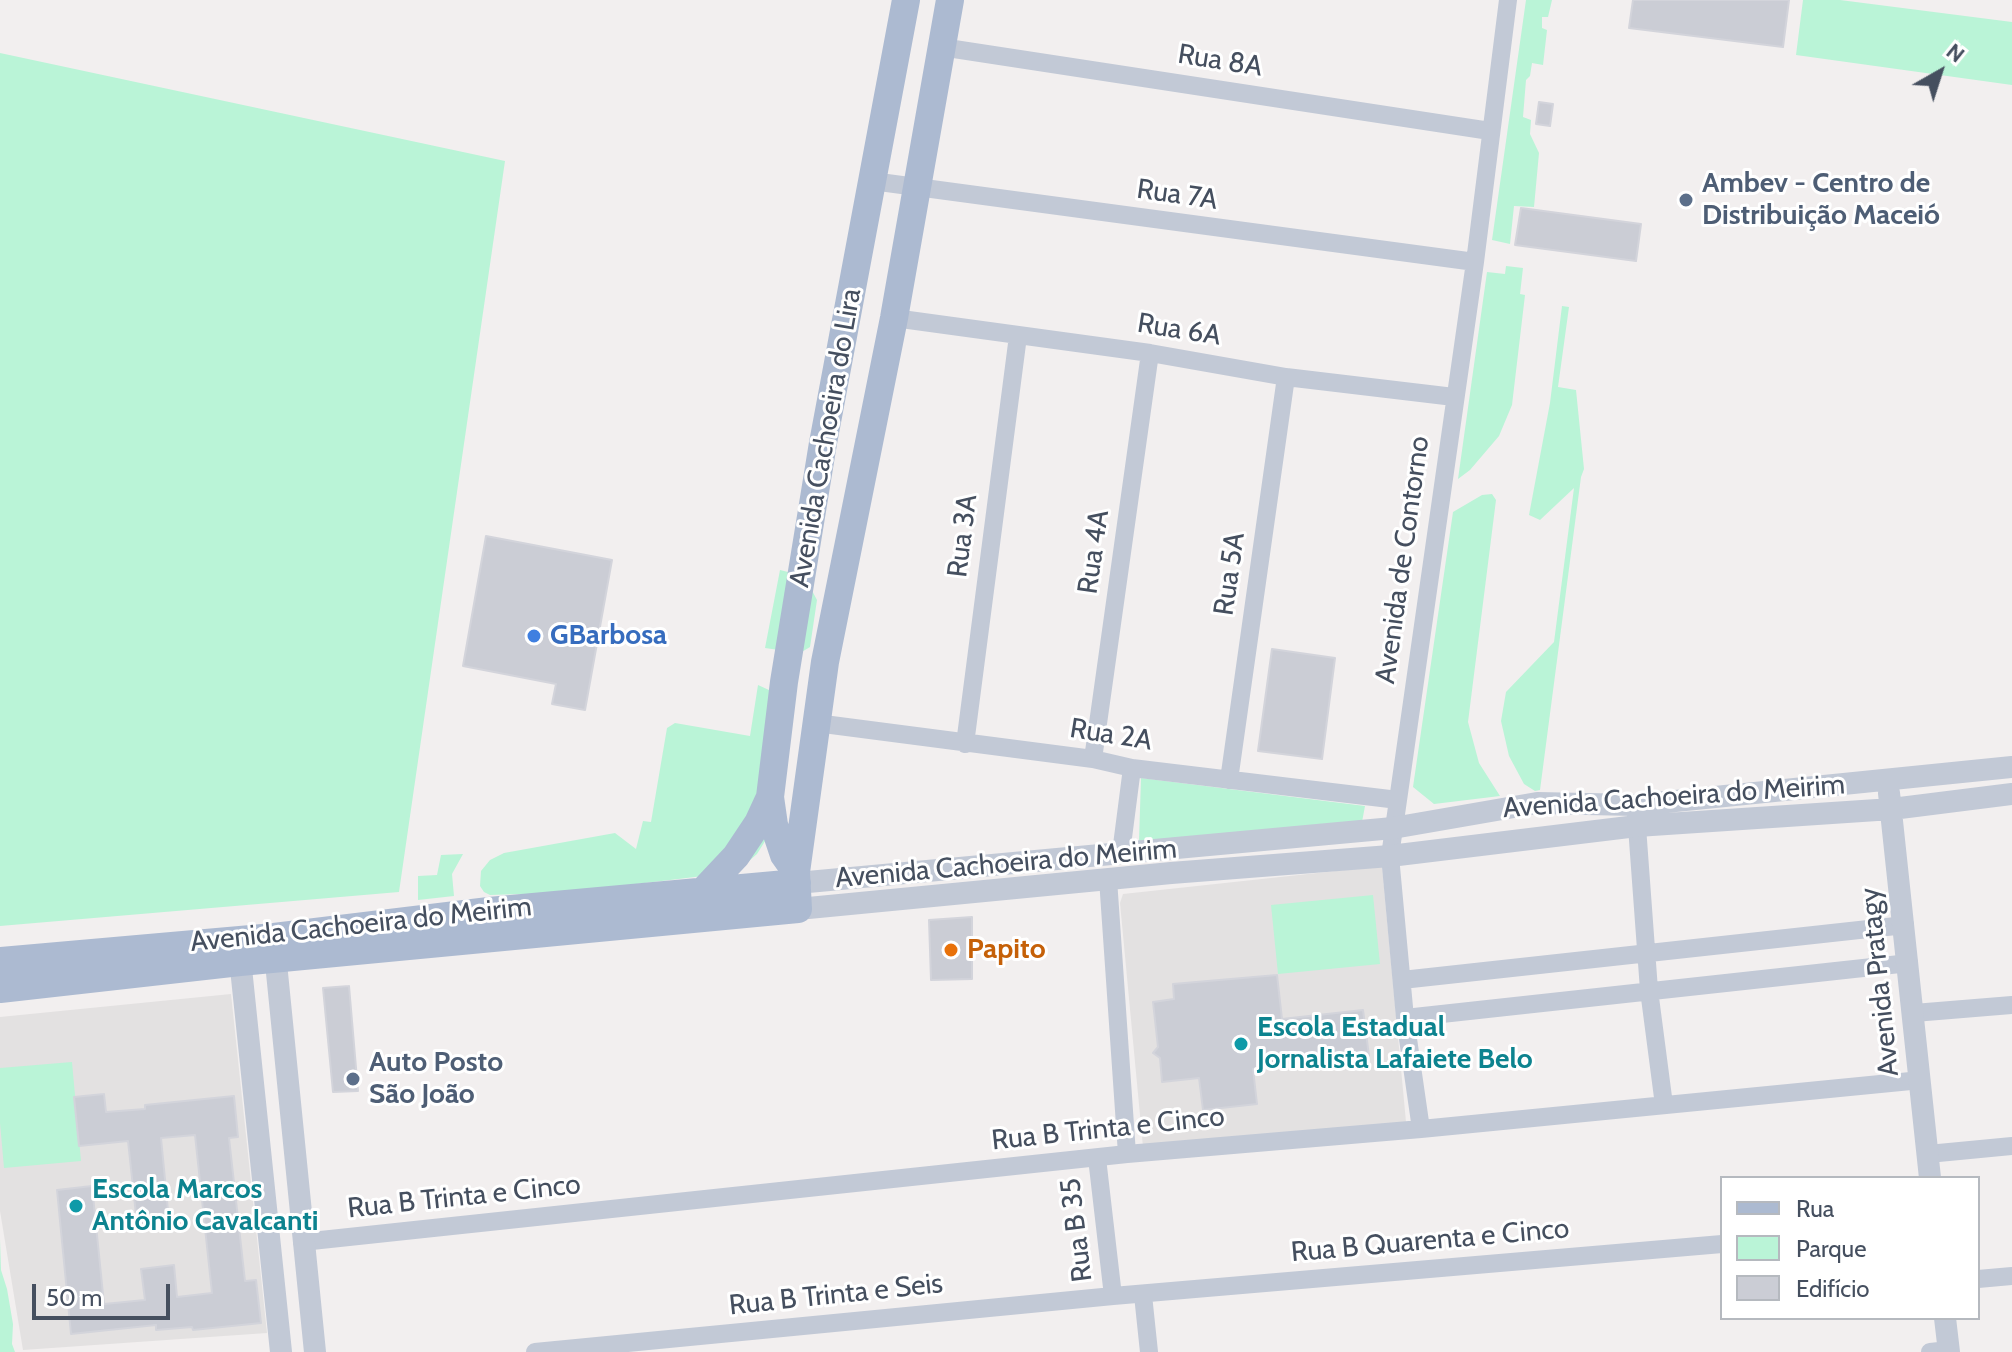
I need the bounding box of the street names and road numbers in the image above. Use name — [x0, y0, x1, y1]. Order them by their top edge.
street label: Rua 8A — [1175, 38, 1265, 84]
street label: Rua 7A — [1135, 173, 1219, 217]
street label: Avenida Cachoeira do Lira — [783, 286, 869, 590]
street label: Rua 6A — [1135, 307, 1223, 353]
street label: Avenida de Contorno — [1369, 434, 1437, 686]
street label: Rua 3A — [941, 493, 985, 579]
street label: Rua 4A — [1071, 508, 1117, 596]
street label: Rua 5A — [1208, 530, 1252, 618]
street label: Rua 2A — [1067, 712, 1155, 758]
street label: Avenida Cachoeira do Meirim — [1502, 768, 1846, 826]
street label: Avenida Cachoeira do Meirim — [834, 832, 1178, 896]
street label: Avenida Pratagy — [1853, 886, 1907, 1078]
street label: Avenida Cachoeira do Meirim — [189, 890, 533, 960]
street label: Rua B Trinta e Cinco — [990, 1100, 1226, 1158]
street label: Rua B Trinta e Cinco — [346, 1168, 582, 1226]
street label: Rua B 35 — [1054, 1176, 1100, 1284]
street label: Rua B Quarenta e Cinco — [1289, 1212, 1571, 1270]
street label: Rua B Trinta e Seis — [727, 1267, 945, 1323]

